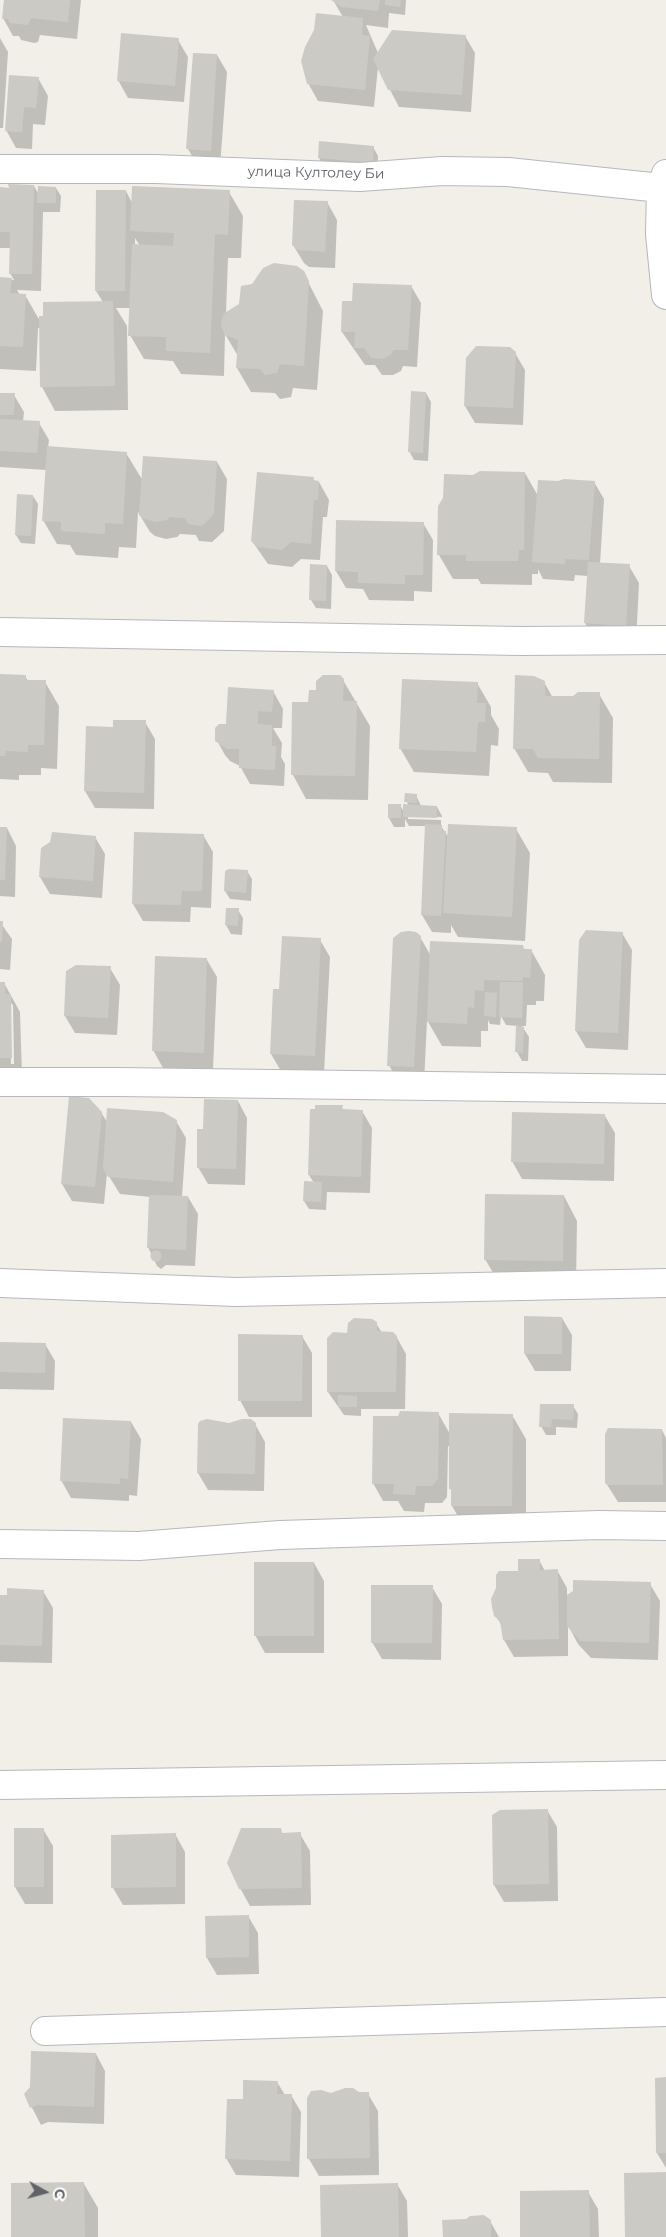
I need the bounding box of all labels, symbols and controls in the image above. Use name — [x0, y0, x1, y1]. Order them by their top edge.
street label: улица Култолеу Би — [247, 163, 385, 183]
north arrow — [20, 2167, 70, 2217]
text: С — [50, 2188, 69, 2200]

